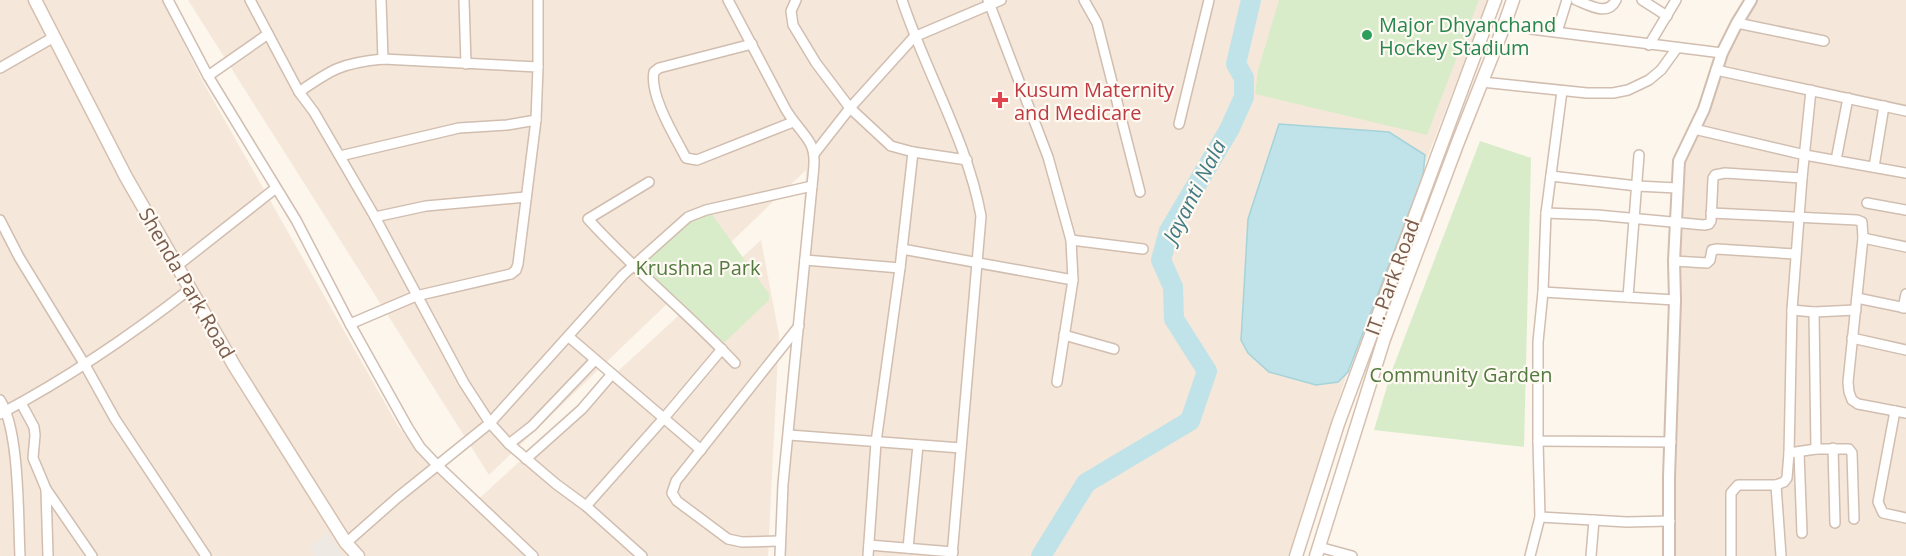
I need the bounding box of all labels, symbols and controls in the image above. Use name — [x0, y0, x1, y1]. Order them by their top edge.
place label: Major Dhyanchand Hockey Stadium — [1379, 11, 1556, 61]
marker: Major Dhyanchand Hockey Stadium — [1360, 28, 1374, 42]
place label: Kusum Maternity and Medicare — [1014, 76, 1175, 126]
marker: Kusum Maternity and Medicare — [991, 91, 1009, 109]
water label: Jayanti Nala — [1154, 134, 1232, 251]
street label: Shenda Park Road — [133, 203, 241, 363]
street label: IT. Park Road — [1358, 215, 1426, 339]
park label: Krushna Park — [636, 254, 761, 281]
park label: Community Garden — [1369, 361, 1553, 388]

